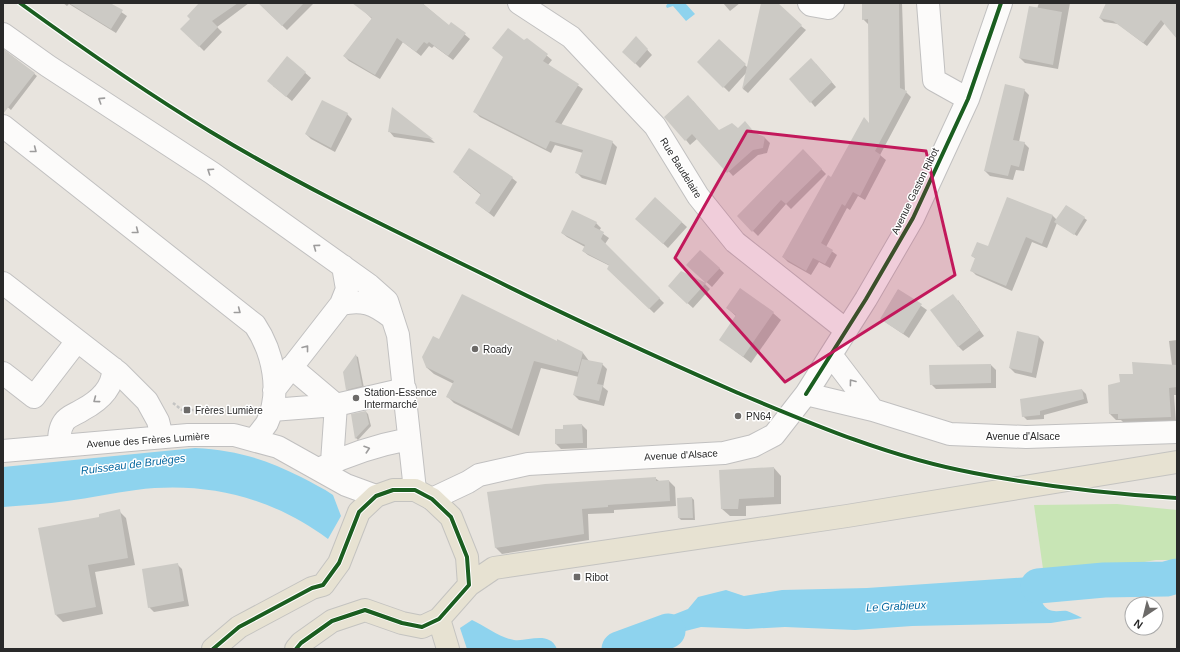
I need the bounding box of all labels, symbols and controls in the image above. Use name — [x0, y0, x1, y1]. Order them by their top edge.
one-way arrow — [99, 98, 106, 105]
street label: Rue Baudelaire — [658, 136, 704, 201]
one-way arrow — [29, 146, 36, 153]
street label: Avenue Gaston Ribot — [889, 146, 941, 236]
one-way arrow — [207, 168, 214, 176]
one-way arrow — [131, 226, 138, 233]
one-way arrow — [313, 244, 320, 252]
one-way arrow — [233, 307, 240, 314]
marker: Roady — [470, 344, 480, 354]
place label: Roady — [483, 344, 512, 355]
one-way arrow — [302, 346, 309, 353]
one-way arrow — [850, 380, 857, 387]
place label: Station-Essence Intermarché — [364, 387, 437, 410]
marker: Station-Essence Intermarché — [351, 393, 361, 403]
one-way arrow — [94, 396, 101, 403]
marker: Frères Lumière — [182, 405, 192, 415]
place label: Frères Lumière — [195, 405, 263, 416]
marker: PN64 — [733, 411, 743, 421]
place label: PN64 — [746, 411, 771, 422]
street label: Avenue des Frères Lumière — [86, 430, 210, 450]
street label: Avenue d'Alsace — [986, 431, 1060, 442]
one-way arrow — [363, 445, 370, 454]
street label: Avenue d'Alsace — [644, 448, 719, 462]
water label: Ruisseau de Bruèges — [80, 452, 186, 476]
marker: Ribot — [572, 572, 582, 582]
place label: Ribot — [585, 572, 609, 583]
north arrow — [1124, 596, 1164, 636]
water label: Le Grabieux — [866, 598, 927, 614]
text: N — [1132, 617, 1145, 631]

